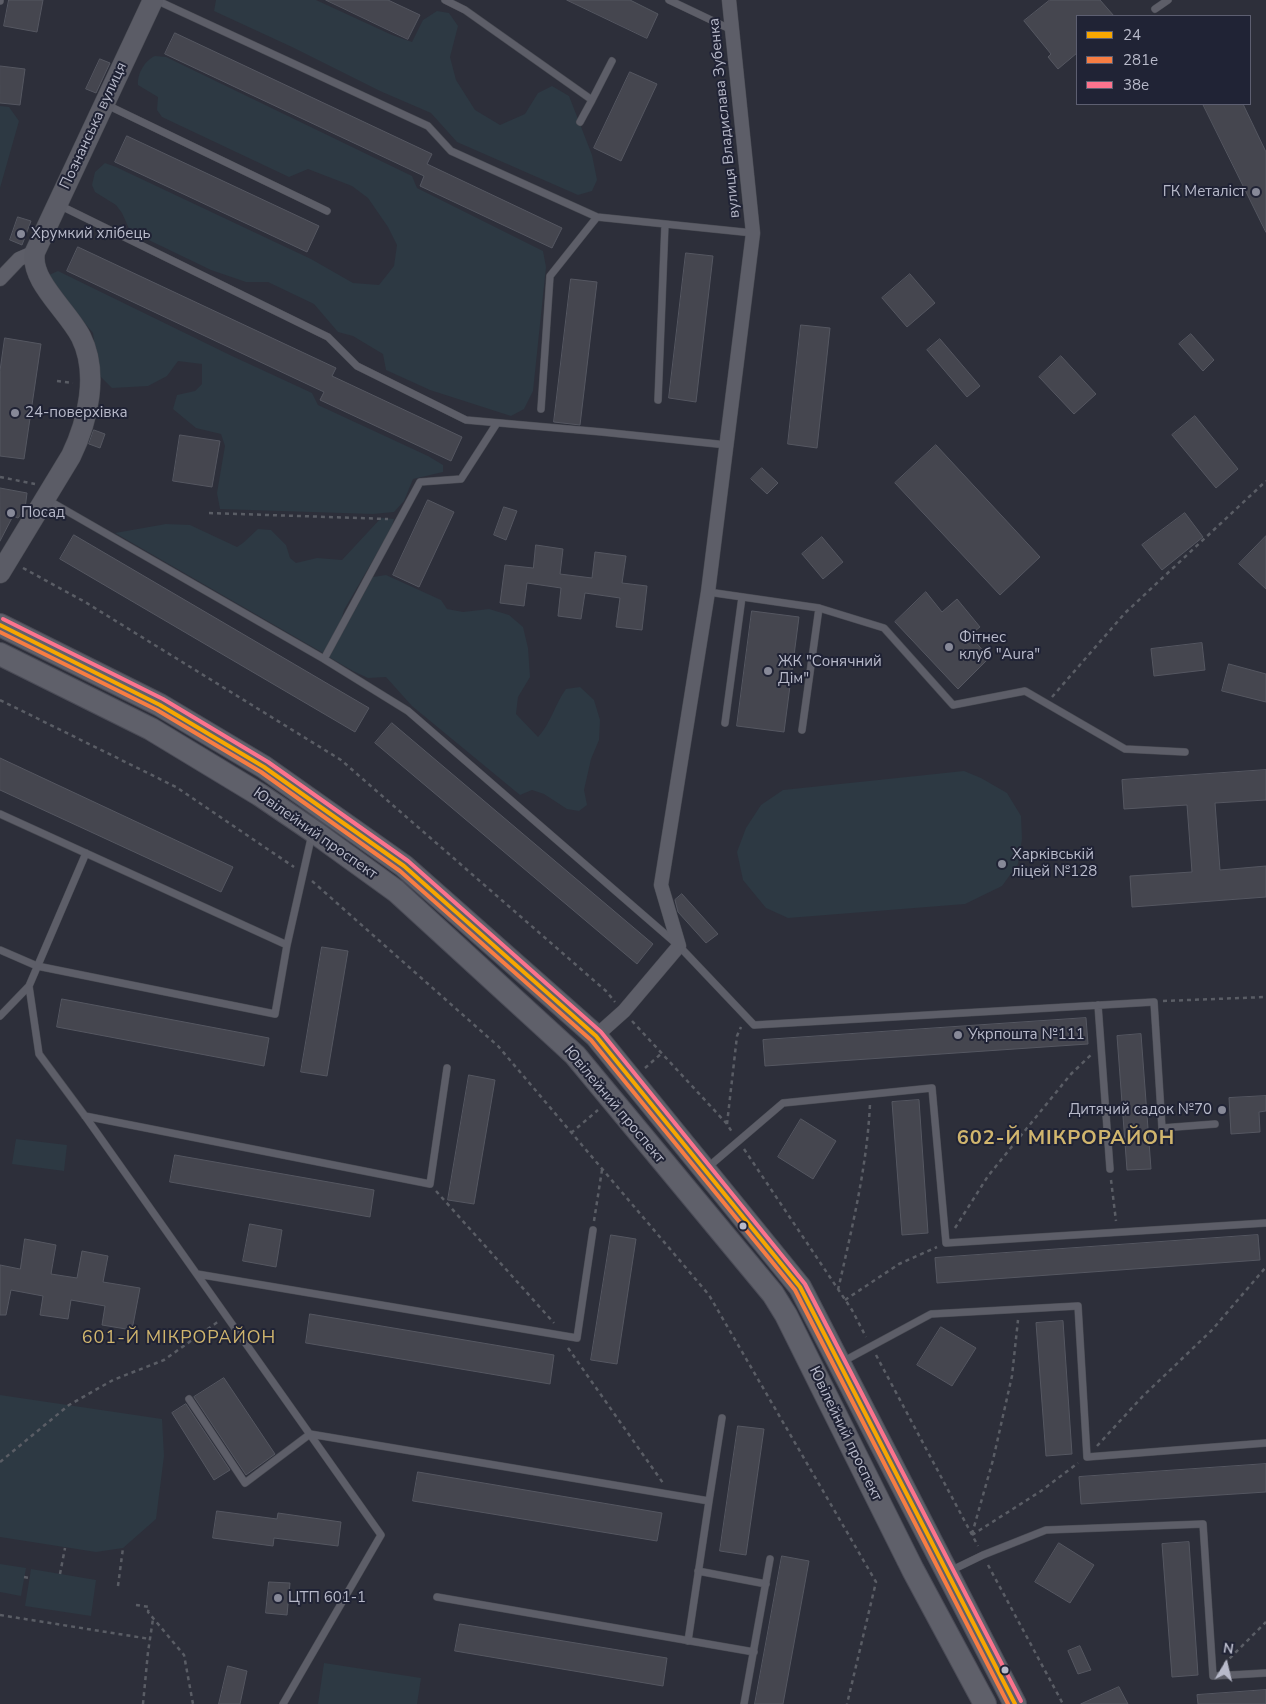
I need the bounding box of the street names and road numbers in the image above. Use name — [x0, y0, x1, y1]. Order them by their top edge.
street label: вулиця Владислава Зубенка — [706, 17, 744, 219]
street label: Познанська вулиця — [57, 60, 131, 192]
street label: Ювілейний проспект — [249, 784, 381, 884]
street label: Ювілейний проспект — [560, 1043, 668, 1167]
street label: Ювілейний проспект — [805, 1364, 885, 1504]

